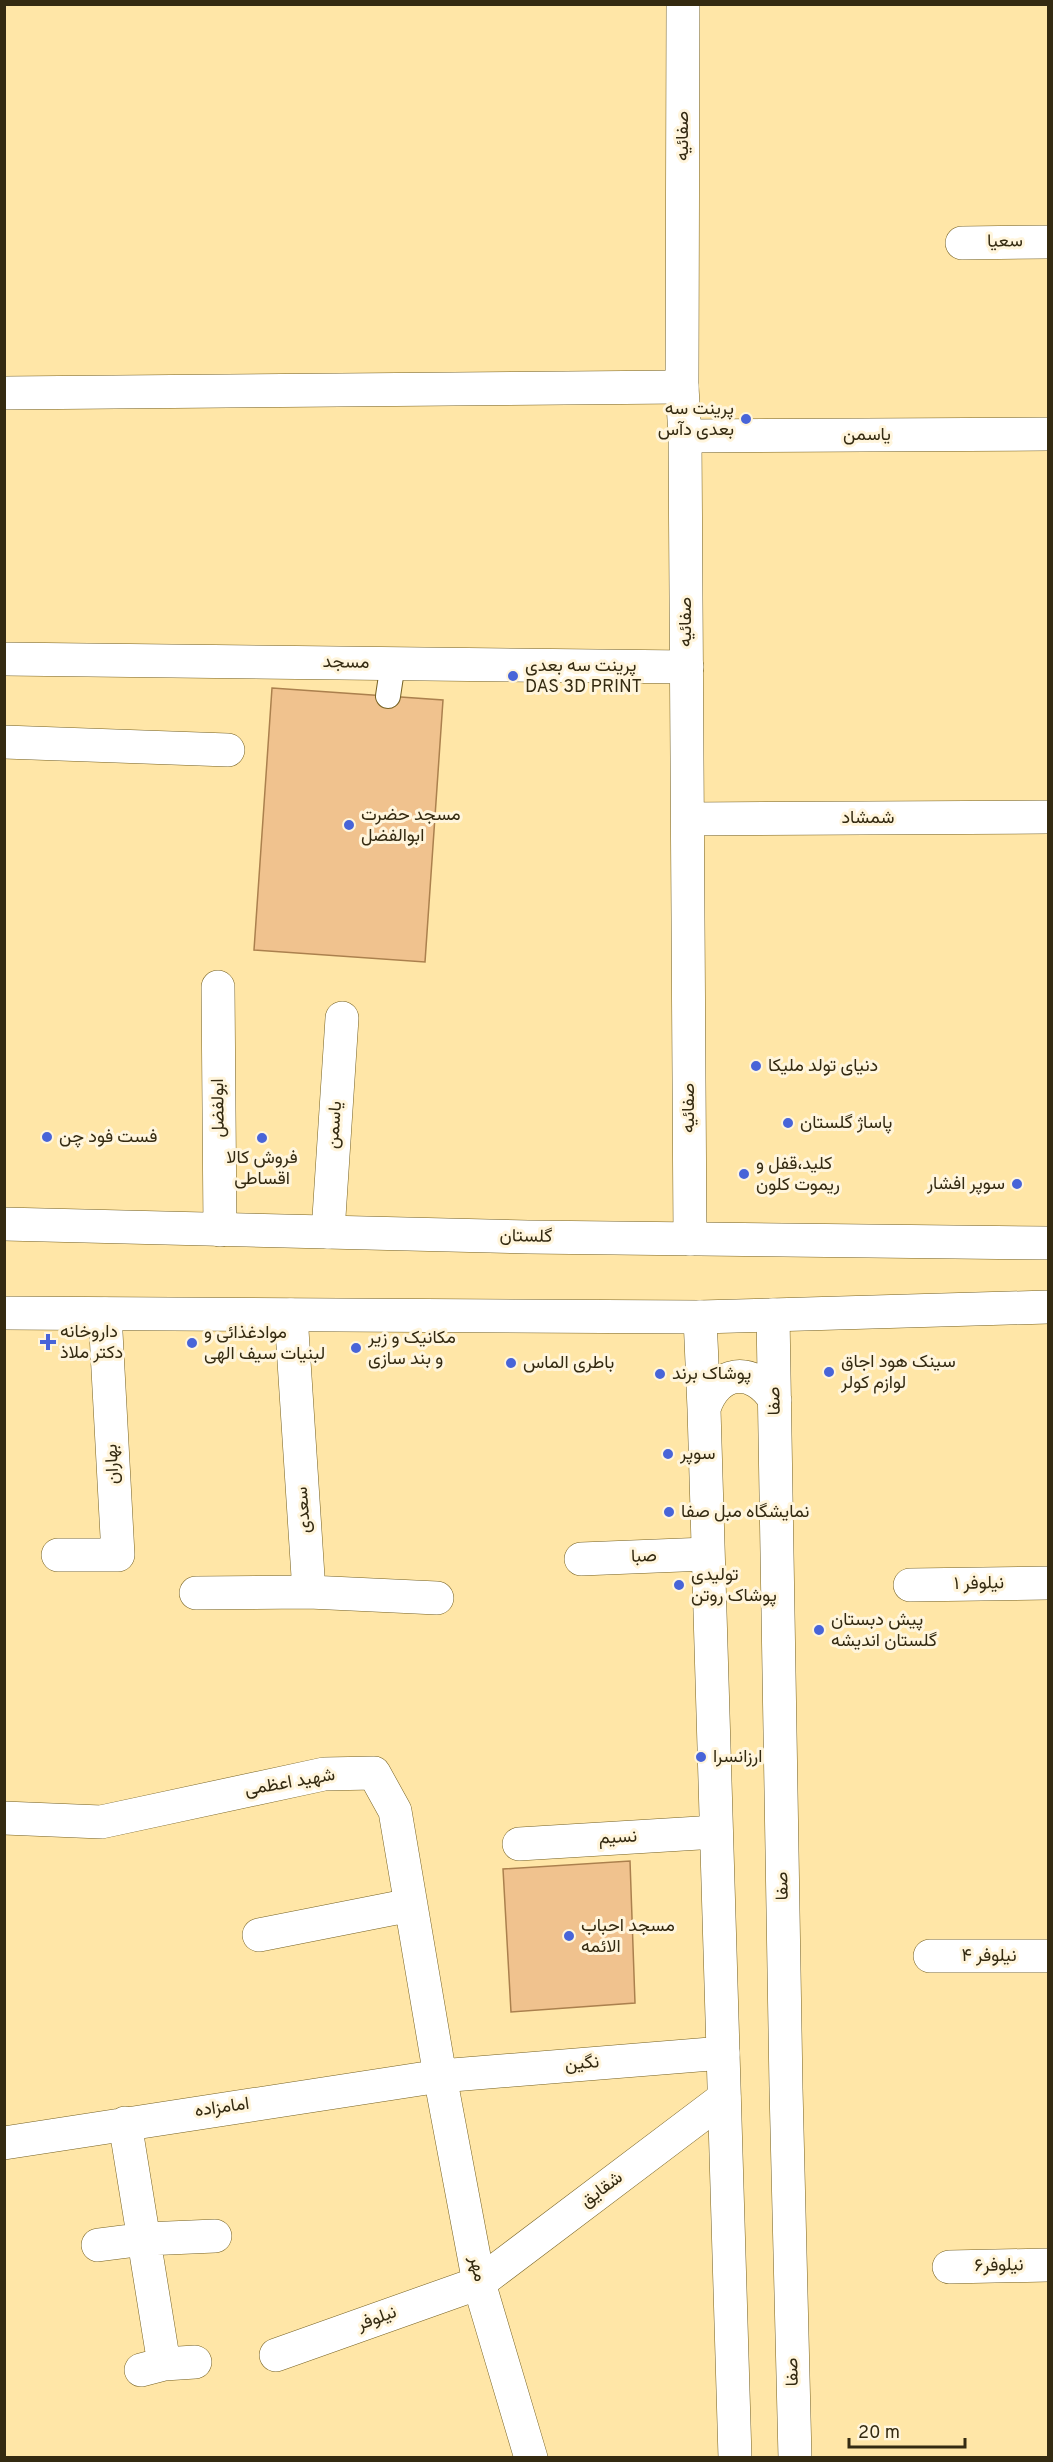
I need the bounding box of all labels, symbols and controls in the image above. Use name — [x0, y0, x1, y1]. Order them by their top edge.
street label: صفائیه — [672, 111, 695, 161]
street label: سعیا — [987, 230, 1023, 254]
place label: پرینت سه بعدی دآس — [658, 398, 734, 442]
marker: پرینت سه بعدی دآس — [739, 412, 753, 426]
street label: یاسمن — [843, 424, 891, 447]
street label: صفائیه — [675, 597, 698, 647]
street label: مسجد — [322, 651, 370, 675]
place label: پرینت سه بعدی DAS 3D PRINT — [525, 655, 642, 699]
marker: پرینت سه بعدی DAS 3D PRINT — [506, 669, 520, 683]
place label: مسجد حضرت ابوالفضل — [361, 804, 461, 848]
street label: شمشاد — [841, 807, 895, 830]
marker: مسجد حضرت ابوالفضل — [342, 818, 356, 832]
place label: دنیای تولد ملیکا — [768, 1055, 878, 1078]
marker: دنیای تولد ملیکا — [749, 1059, 763, 1073]
street label: ابولفضل — [207, 1078, 231, 1138]
street label: صفائیه — [678, 1083, 701, 1133]
street label: یاسمن — [322, 1100, 348, 1150]
place label: پاساژ گلستان — [800, 1112, 892, 1135]
marker: پاساژ گلستان — [781, 1116, 795, 1130]
place label: فست فود چن — [59, 1126, 158, 1149]
marker: فست فود چن — [40, 1130, 54, 1144]
marker: فروش کالا اقساطی — [255, 1131, 269, 1145]
place label: فروش کالا اقساطی — [226, 1147, 298, 1191]
place label: کلید،قفل و ریموت کلون — [756, 1153, 840, 1197]
marker: کلید،قفل و ریموت کلون — [737, 1167, 751, 1181]
place label: سوپر افشار — [926, 1173, 1005, 1196]
marker: سوپر افشار — [1010, 1177, 1024, 1191]
street label: گلستان — [499, 1225, 553, 1249]
place label: داروخانه دکتر ملاذ — [60, 1321, 123, 1365]
place label: موادغذائی و لبنیات سیف الهی — [204, 1322, 325, 1366]
place label: مکانیک و زیر و بند سازی — [367, 1327, 456, 1371]
marker: داروخانه دکتر ملاذ — [41, 1335, 55, 1349]
marker: موادغذائی و لبنیات سیف الهی — [185, 1336, 199, 1350]
marker: مکانیک و زیر و بند سازی — [349, 1341, 363, 1355]
place label: سینک هود اجاق لوازم کولر — [840, 1351, 956, 1395]
place label: باطری الماس — [523, 1352, 614, 1375]
marker: باطری الماس — [504, 1356, 518, 1370]
place label: پوشاک برند — [672, 1363, 751, 1386]
marker: سینک هود اجاق لوازم کولر — [822, 1365, 836, 1379]
marker: پوشاک برند — [653, 1367, 667, 1381]
street label: صفا — [763, 1386, 787, 1416]
street label: بهاران — [100, 1443, 126, 1485]
place label: سوپر — [679, 1443, 715, 1466]
marker: سوپر — [661, 1447, 675, 1461]
street label: سعدی — [291, 1486, 317, 1534]
place label: نمایشگاه مبل صفا — [681, 1501, 809, 1524]
marker: نمایشگاه مبل صفا — [662, 1505, 676, 1519]
street label: صبا — [631, 1545, 657, 1569]
place label: تولیدی پوشاک روتن — [691, 1564, 777, 1608]
street label: نیلوفر ۱ — [954, 1572, 1004, 1596]
marker: تولیدی پوشاک روتن — [672, 1578, 686, 1592]
place label: پیش دبستان گلستان اندیشه — [831, 1609, 937, 1653]
marker: پیش دبستان گلستان اندیشه — [812, 1623, 826, 1637]
place label: ارزانسرا — [713, 1746, 762, 1769]
marker: ارزانسرا — [694, 1750, 708, 1764]
street label: شهید اعظمی — [243, 1764, 337, 1802]
street label: نسیم — [598, 1826, 638, 1850]
street label: صفا — [771, 1871, 795, 1901]
place label: مسجد احباب الائمه — [581, 1915, 675, 1959]
marker: مسجد احباب الائمه — [562, 1929, 576, 1943]
street label: نیلوفر ۴ — [961, 1945, 1017, 1968]
street label: نگین — [564, 2051, 600, 2077]
street label: امامزاده — [193, 2093, 251, 2123]
street label: شقایق — [576, 2167, 628, 2213]
street label: مهر — [463, 2253, 491, 2284]
street label: نیلوفر۶ — [974, 2254, 1024, 2278]
street label: نیلوفر — [353, 2301, 400, 2337]
street label: صفا — [781, 2357, 805, 2387]
scale bar — [849, 2411, 964, 2449]
text: 20 m — [858, 2422, 900, 2445]

